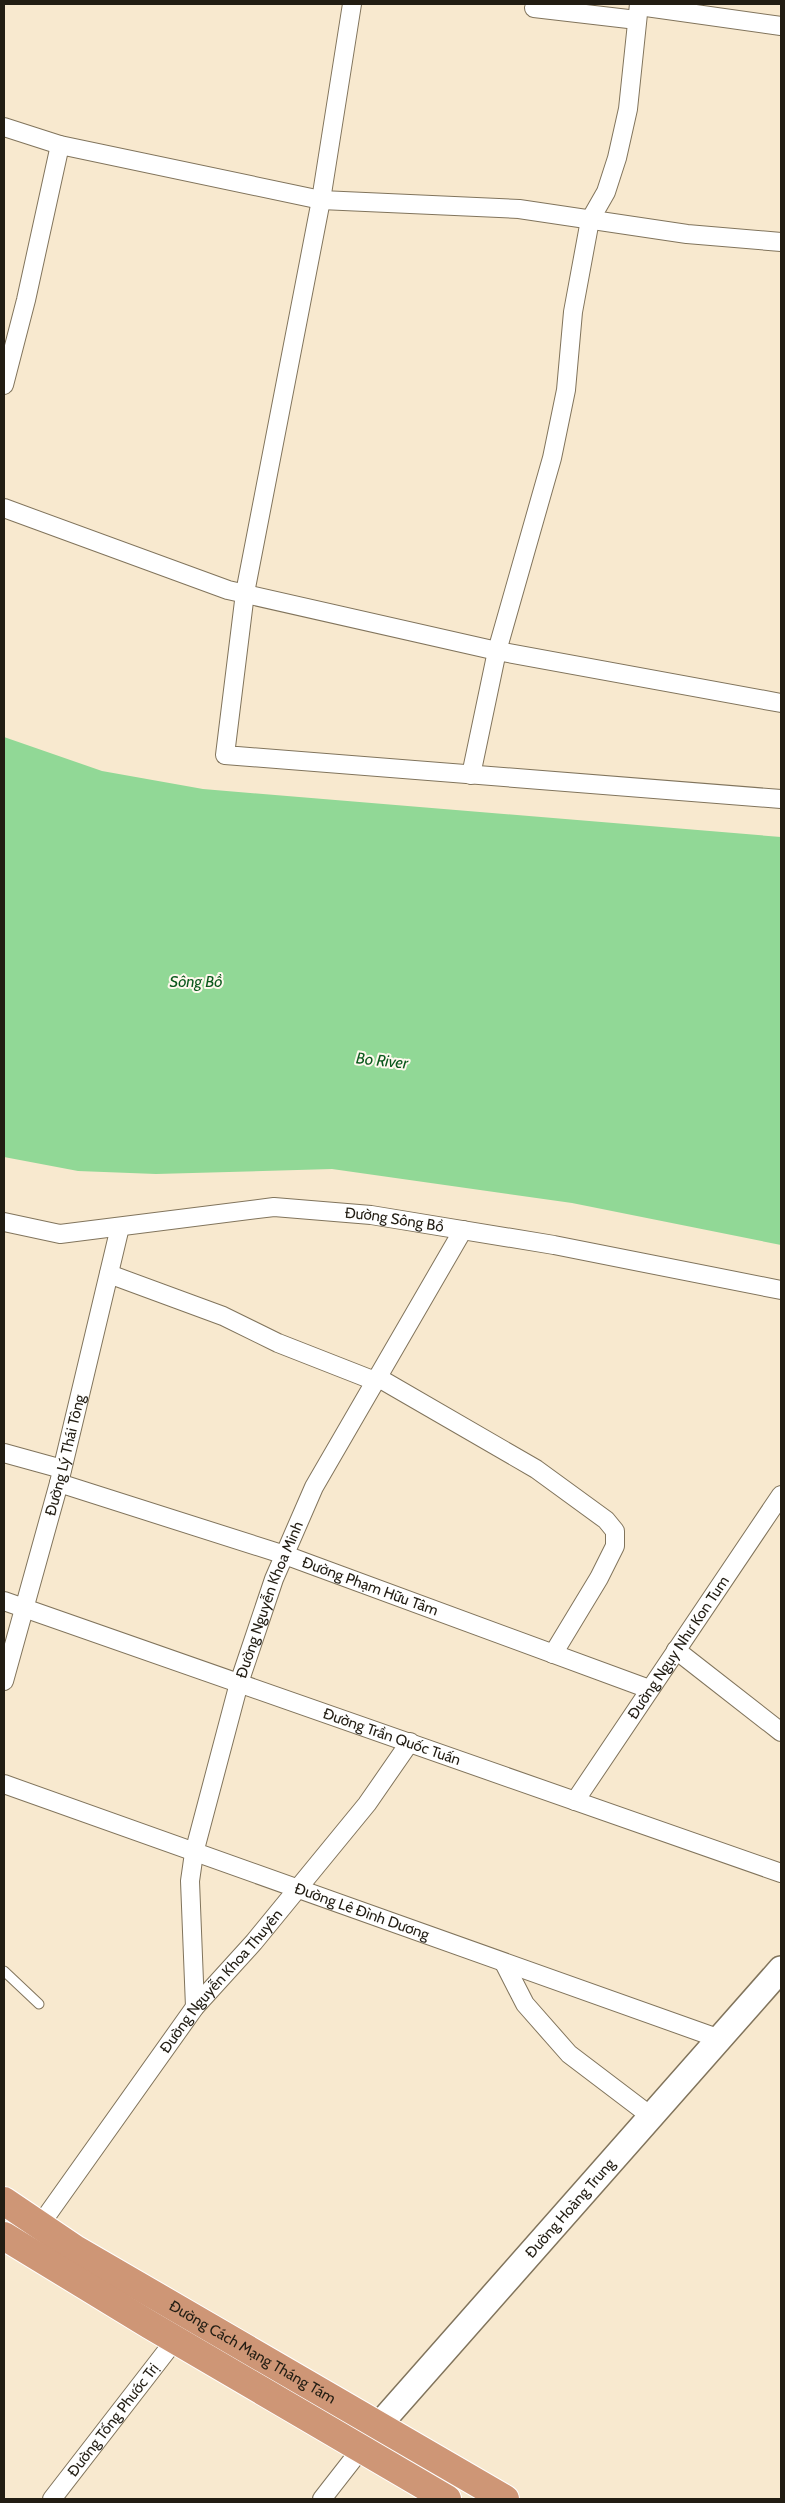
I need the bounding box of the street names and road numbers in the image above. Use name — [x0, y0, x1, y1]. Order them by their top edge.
street label: Đường Sông Bồ — [344, 1204, 445, 1236]
street label: Đường Lý Thái Tông — [41, 1392, 89, 1518]
street label: Đường Nguyễn Khoa Minh — [232, 1518, 307, 1680]
street label: Đường Phạm Hữu Tâm — [300, 1553, 441, 1620]
street label: Đường Ngụy Như Kon Tum — [624, 1573, 733, 1722]
street label: Đường Trần Quốc Tuấn — [321, 1704, 463, 1769]
street label: Đường Lê Đình Dương — [292, 1879, 432, 1944]
street label: Đường Nguyễn Khoa Thuyên — [156, 1906, 286, 2057]
street label: Đường Hoàng Trung — [522, 2154, 619, 2262]
street label: Đường Cách Mạng Tháng Tám — [166, 2297, 339, 2408]
street label: Đường Tống Phước Trị — [64, 2360, 163, 2480]

